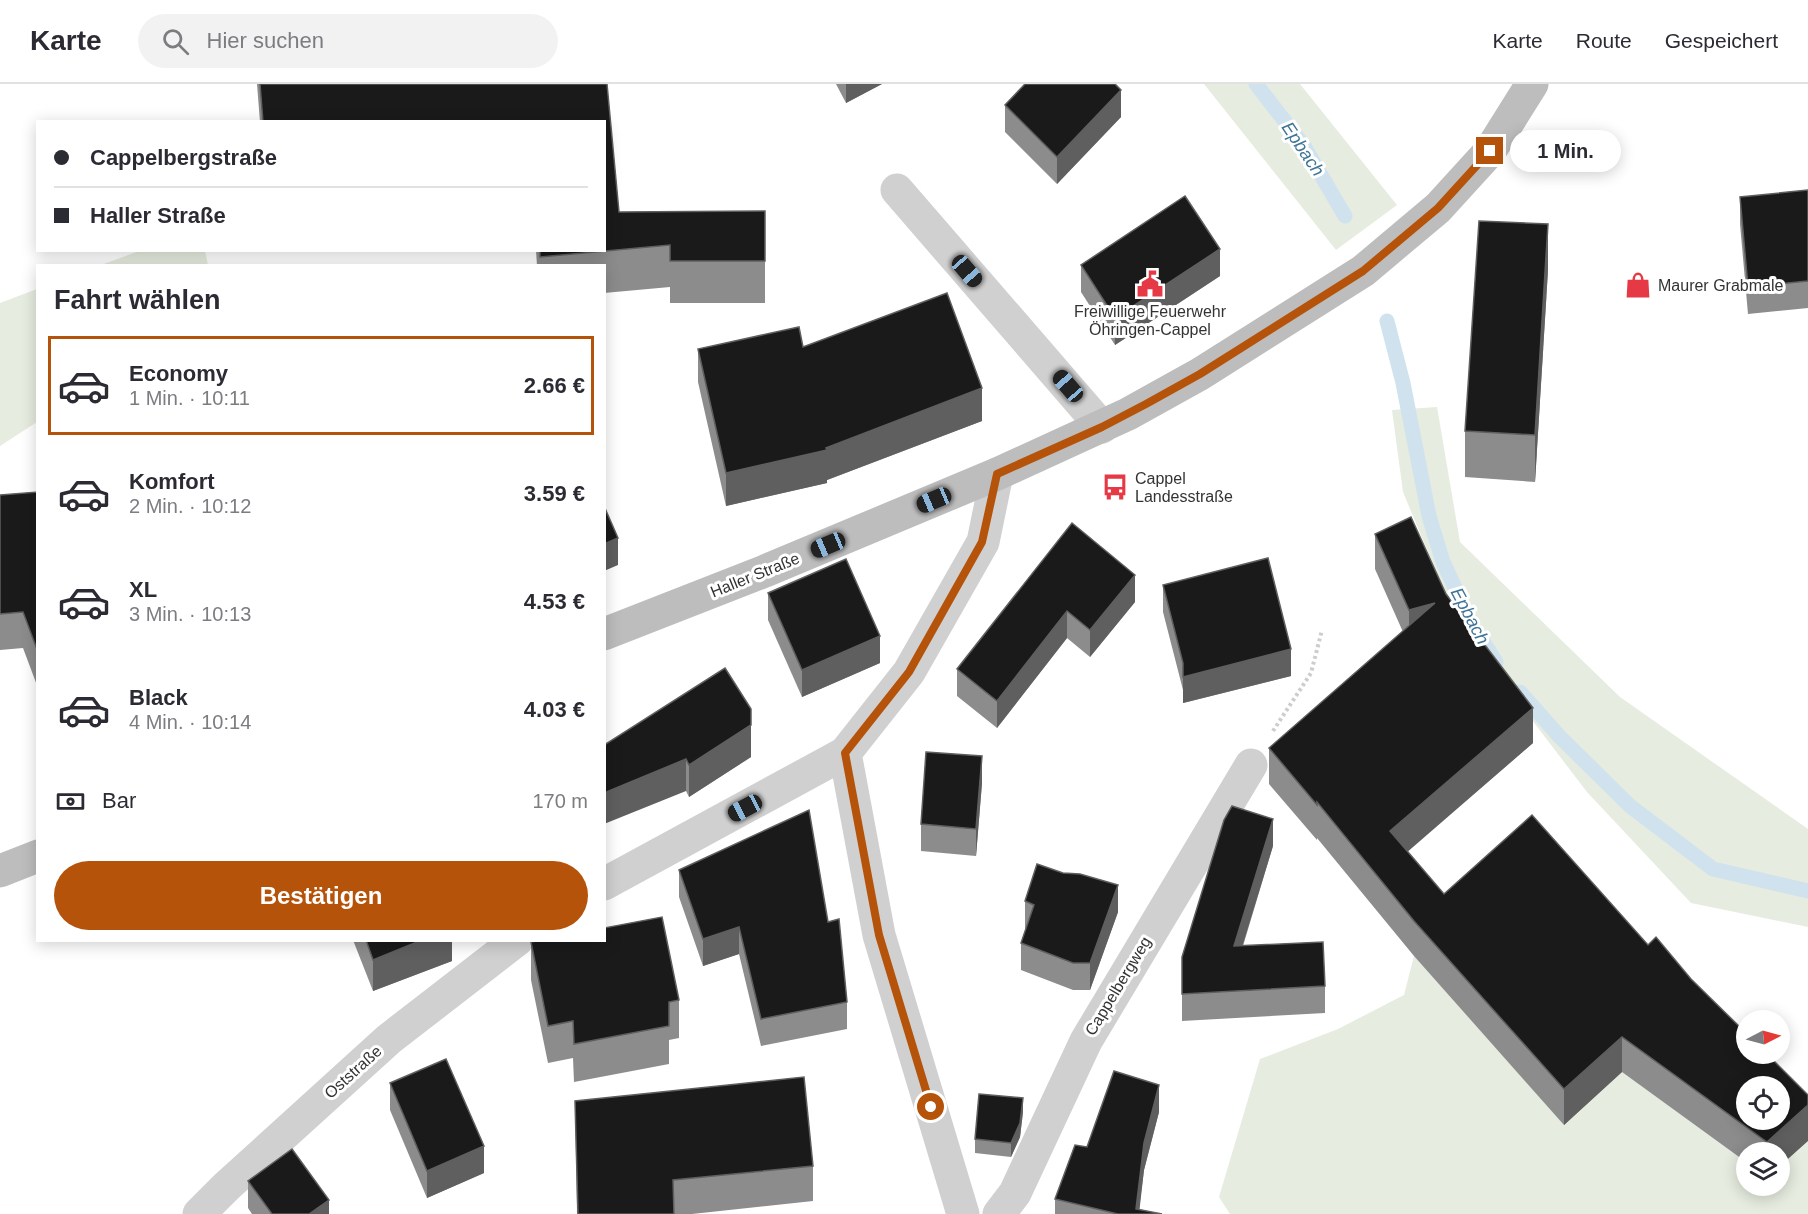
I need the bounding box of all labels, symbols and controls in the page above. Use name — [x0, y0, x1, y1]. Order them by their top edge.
search box — [138, 14, 558, 68]
text: Karte — [30, 25, 102, 56]
icon: search — [159, 25, 192, 58]
text: Hier suchen — [207, 28, 324, 53]
text: Karte — [1493, 29, 1543, 52]
text: Route — [1576, 29, 1632, 52]
text: Gespeichert — [1665, 29, 1778, 52]
water label: Epbach — [1278, 118, 1328, 180]
callout: 1 Min. — [1511, 130, 1622, 172]
route end — [1476, 137, 1503, 164]
text: 1 Min. — [1537, 140, 1594, 162]
text: Cappelbergstraße — [90, 145, 277, 170]
text: Haller Straße — [90, 203, 226, 228]
car — [948, 252, 986, 290]
public building icon: Freiwillige Feuerwehr Öhringen-Cappel — [1135, 269, 1165, 299]
shop icon: Maurer Grabmale — [1623, 270, 1653, 300]
place label: Maurer Grabmale — [1658, 277, 1783, 294]
text: Fahrt wählen — [54, 285, 221, 315]
place label: Freiwillige Feuerwehr Öhringen-Cappel — [1074, 303, 1227, 338]
icon: car — [57, 359, 111, 413]
text: Economy — [129, 361, 228, 386]
car — [1049, 367, 1087, 405]
text: 2.66 € — [524, 373, 585, 398]
text: 1 Min. · 10:11 — [129, 387, 250, 409]
icon: car — [57, 467, 111, 521]
text: Komfort — [129, 469, 215, 494]
place label: Cappel Landesstraße — [1135, 470, 1233, 505]
bus stop icon: Cappel Landesstraße — [1100, 472, 1130, 502]
text: 3.59 € — [524, 481, 585, 506]
car — [914, 485, 954, 515]
text: 2 Min. · 10:12 — [129, 495, 251, 517]
car — [808, 530, 848, 560]
street label: Haller Straße — [708, 549, 802, 601]
icon: car — [57, 575, 111, 629]
text: XL — [129, 577, 157, 602]
water label: Epbach — [1447, 584, 1493, 648]
text: 4.53 € — [524, 589, 585, 614]
text: 3 Min. · 10:13 — [129, 603, 251, 625]
icon: car — [57, 683, 111, 737]
text: Black — [129, 685, 188, 710]
text: 4.03 € — [524, 697, 585, 722]
text: 4 Min. · 10:14 — [129, 711, 251, 733]
icon: cash — [54, 785, 87, 818]
text: Bar — [102, 788, 136, 813]
text: 170 m — [532, 790, 588, 812]
car — [725, 792, 765, 824]
button: Bestätigen — [54, 861, 588, 930]
street label: Cappelbergweg — [1082, 934, 1154, 1038]
north arrow — [1736, 1010, 1790, 1064]
map controls — [1736, 1010, 1790, 1196]
street label: Oststraße — [321, 1042, 385, 1102]
button: locate — [1736, 1076, 1790, 1130]
route start — [917, 1093, 944, 1120]
button: layers — [1736, 1142, 1790, 1196]

